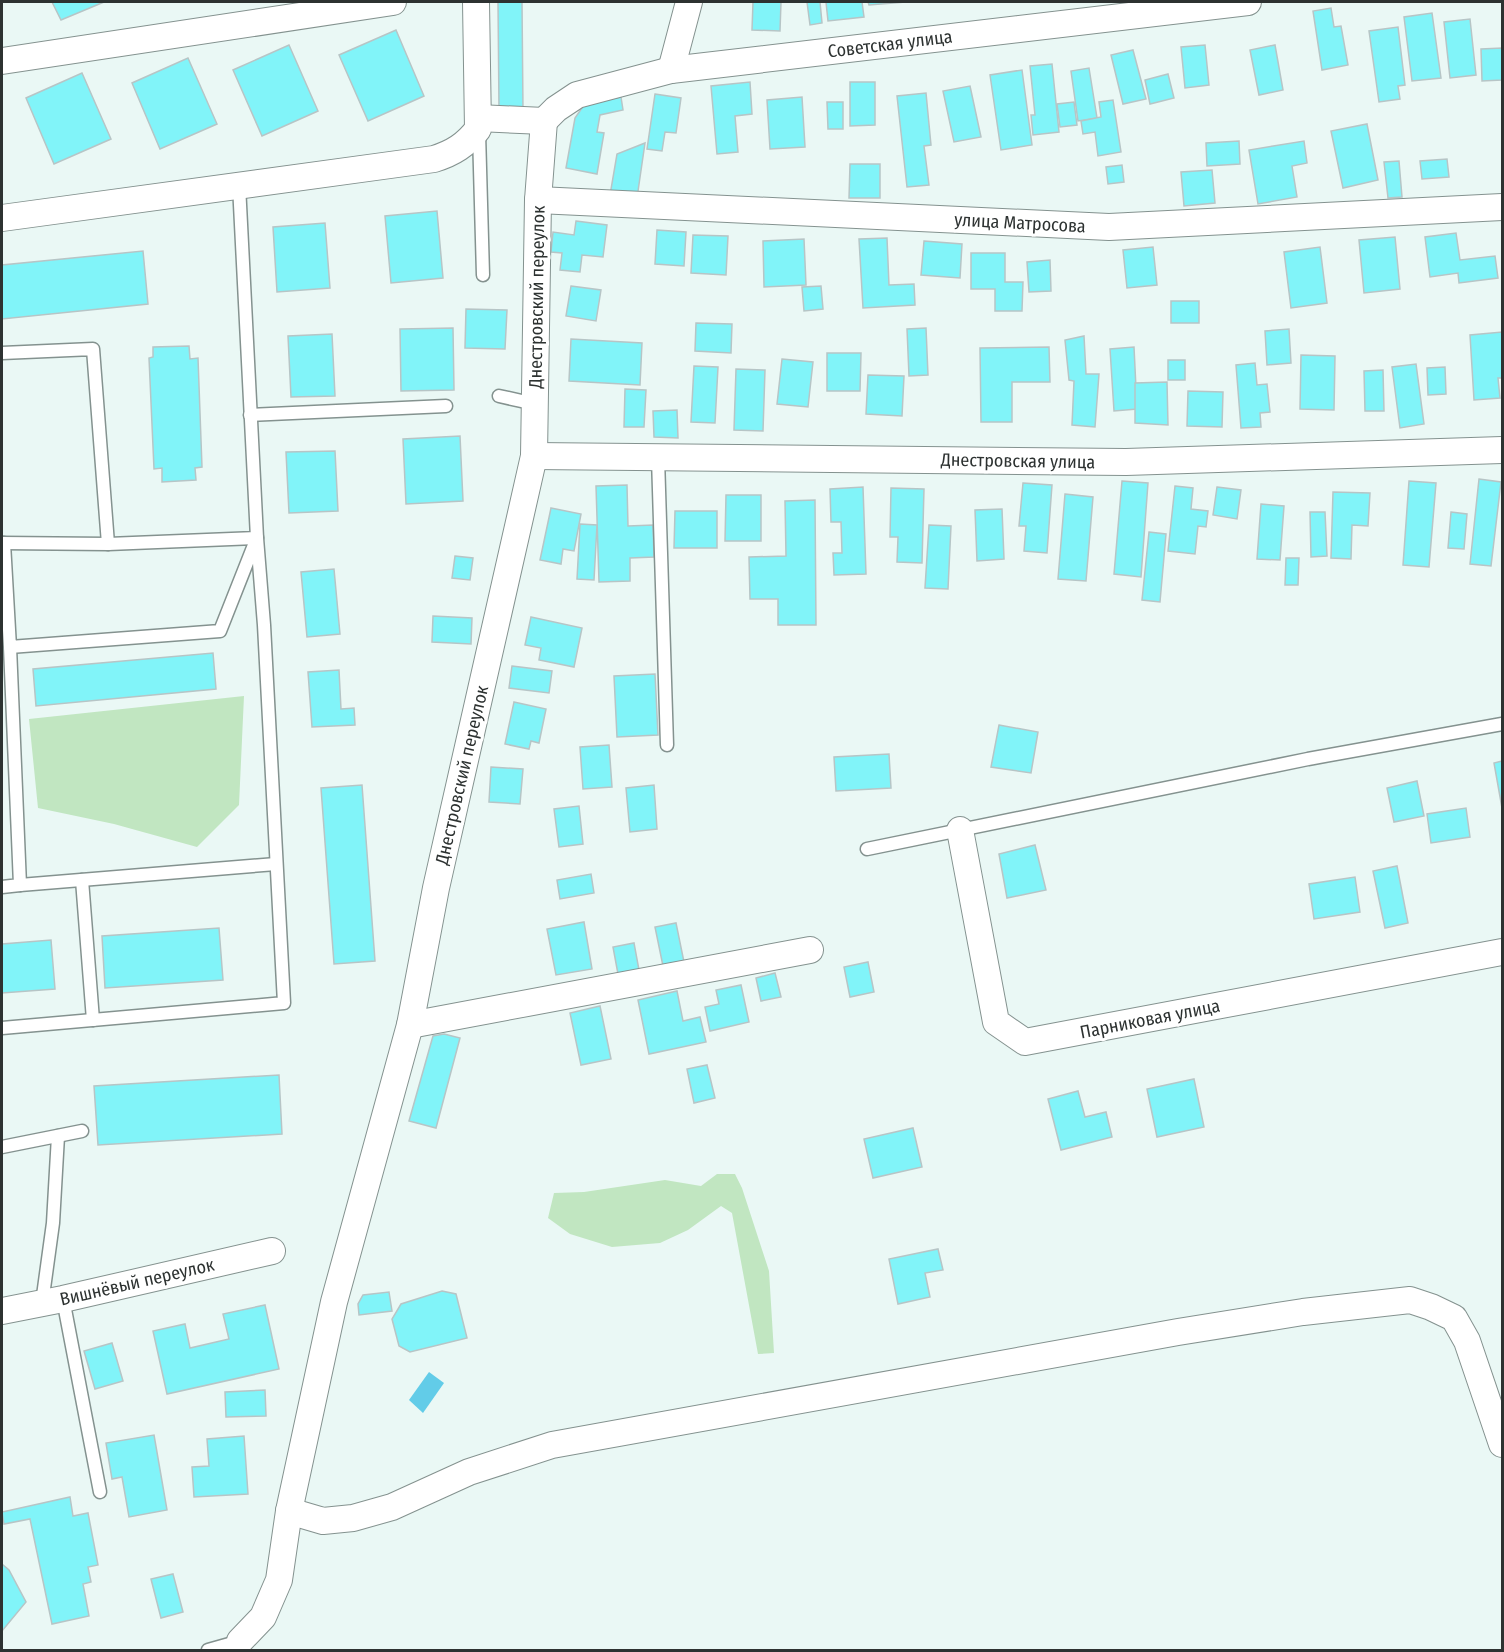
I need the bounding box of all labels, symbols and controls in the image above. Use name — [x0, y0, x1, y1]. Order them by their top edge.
street label: Советская улица — [826, 25, 954, 63]
street label: Днестровский переулок — [524, 205, 550, 390]
street label: улица Матросова — [954, 209, 1086, 237]
street label: Днестровская улица — [940, 449, 1096, 473]
street label: Днестровский переулок — [430, 683, 493, 868]
street label: Парниковая улица — [1078, 995, 1222, 1043]
street label: Вишнёвый переулок — [58, 1253, 217, 1310]

